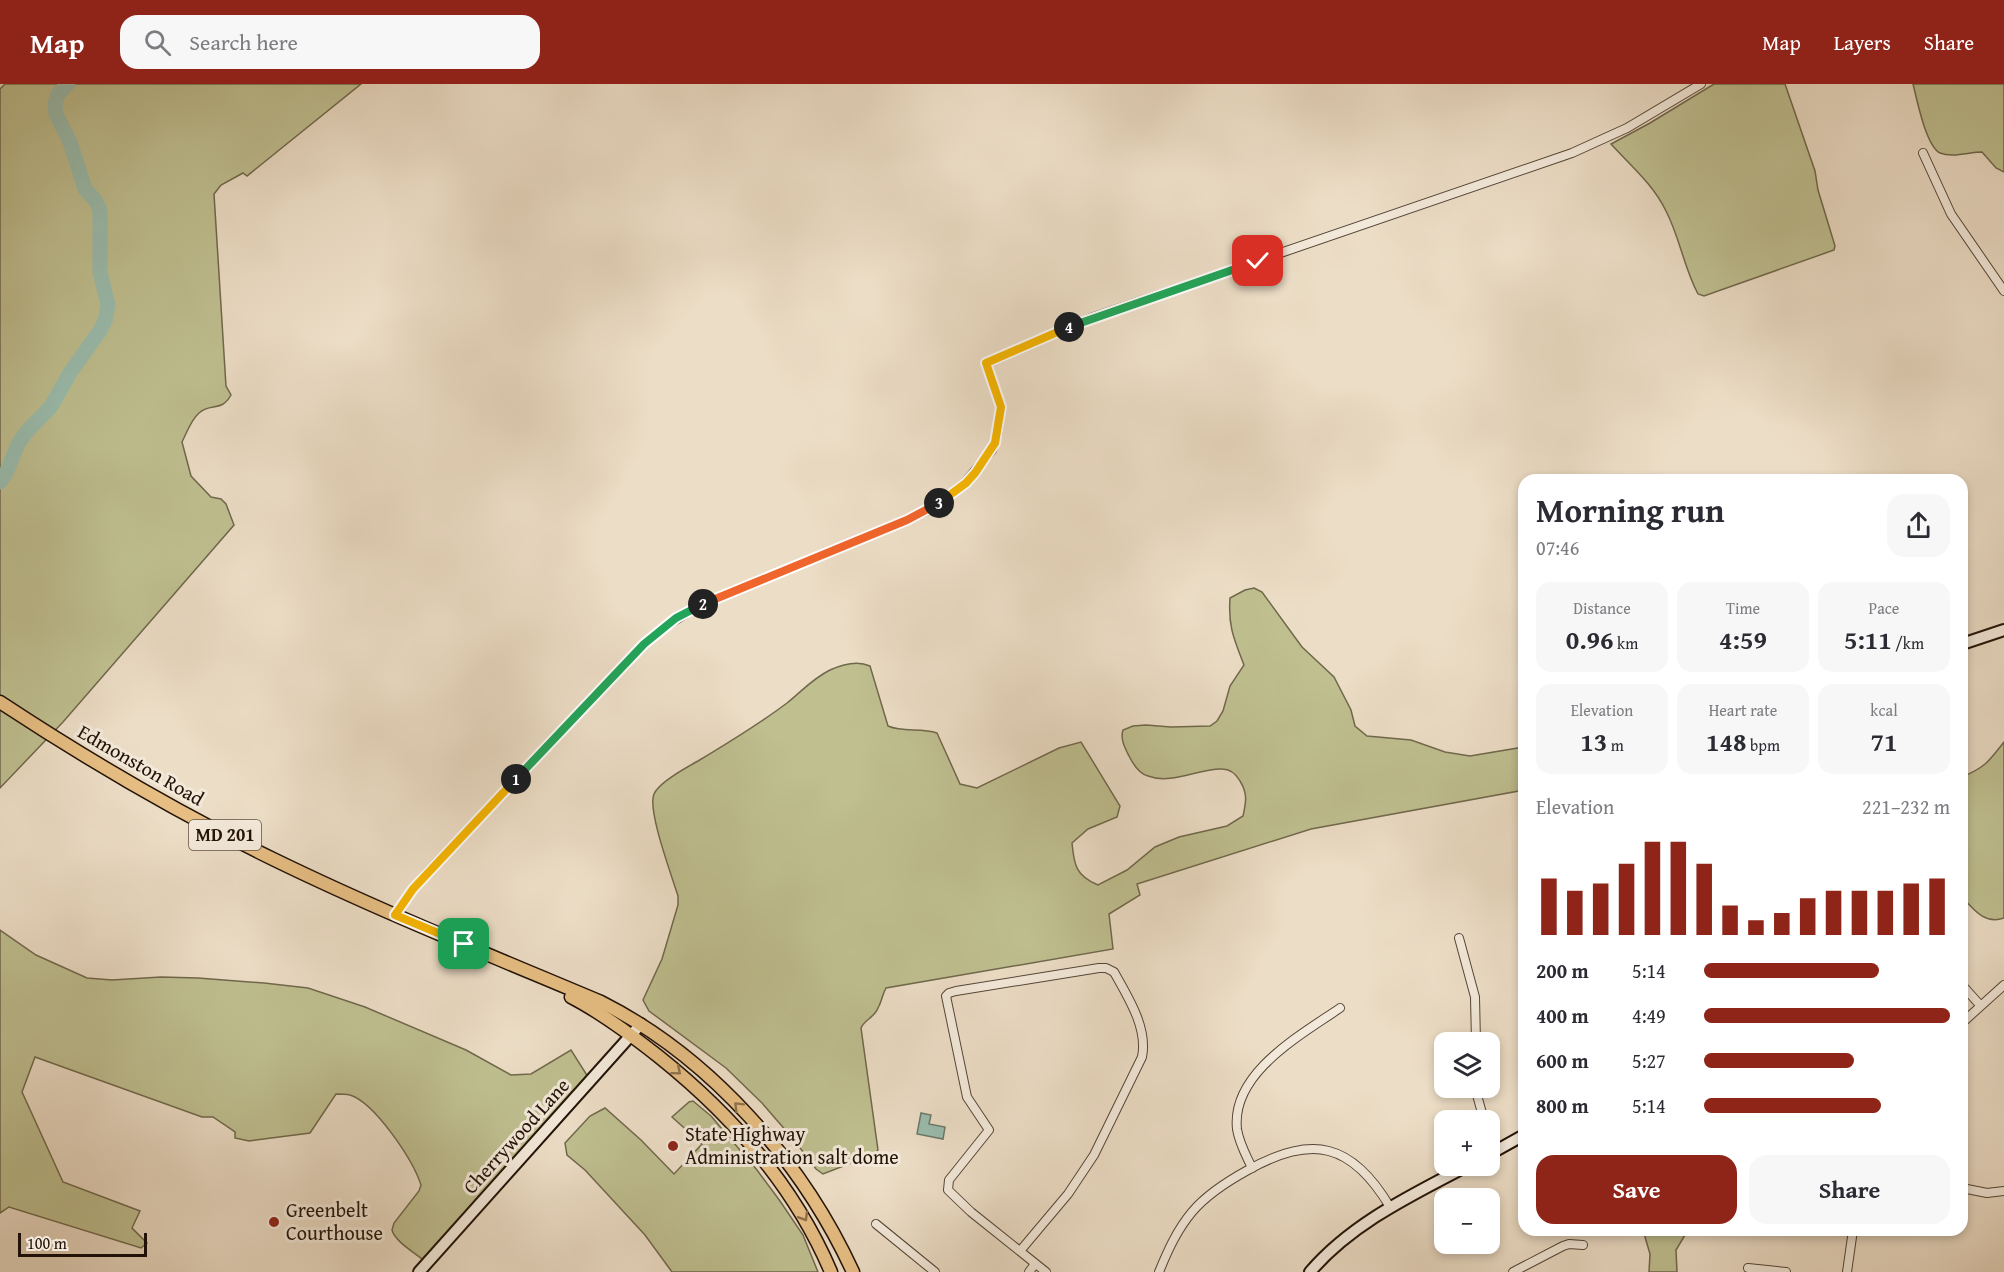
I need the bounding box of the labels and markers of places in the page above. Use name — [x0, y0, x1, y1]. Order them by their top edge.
pin — [1232, 235, 1283, 286]
pin: 4 — [1054, 312, 1084, 342]
pin: 3 — [924, 488, 954, 518]
pin: 2 — [688, 589, 718, 619]
pin: 1 — [501, 764, 531, 794]
pin — [438, 918, 489, 969]
place label: State Highway Administration salt dome — [685, 1119, 899, 1171]
marker: State Highway Administration salt dome — [666, 1139, 680, 1153]
place label: Greenbelt Courthouse — [286, 1195, 383, 1247]
marker: Greenbelt Courthouse — [267, 1215, 281, 1229]

